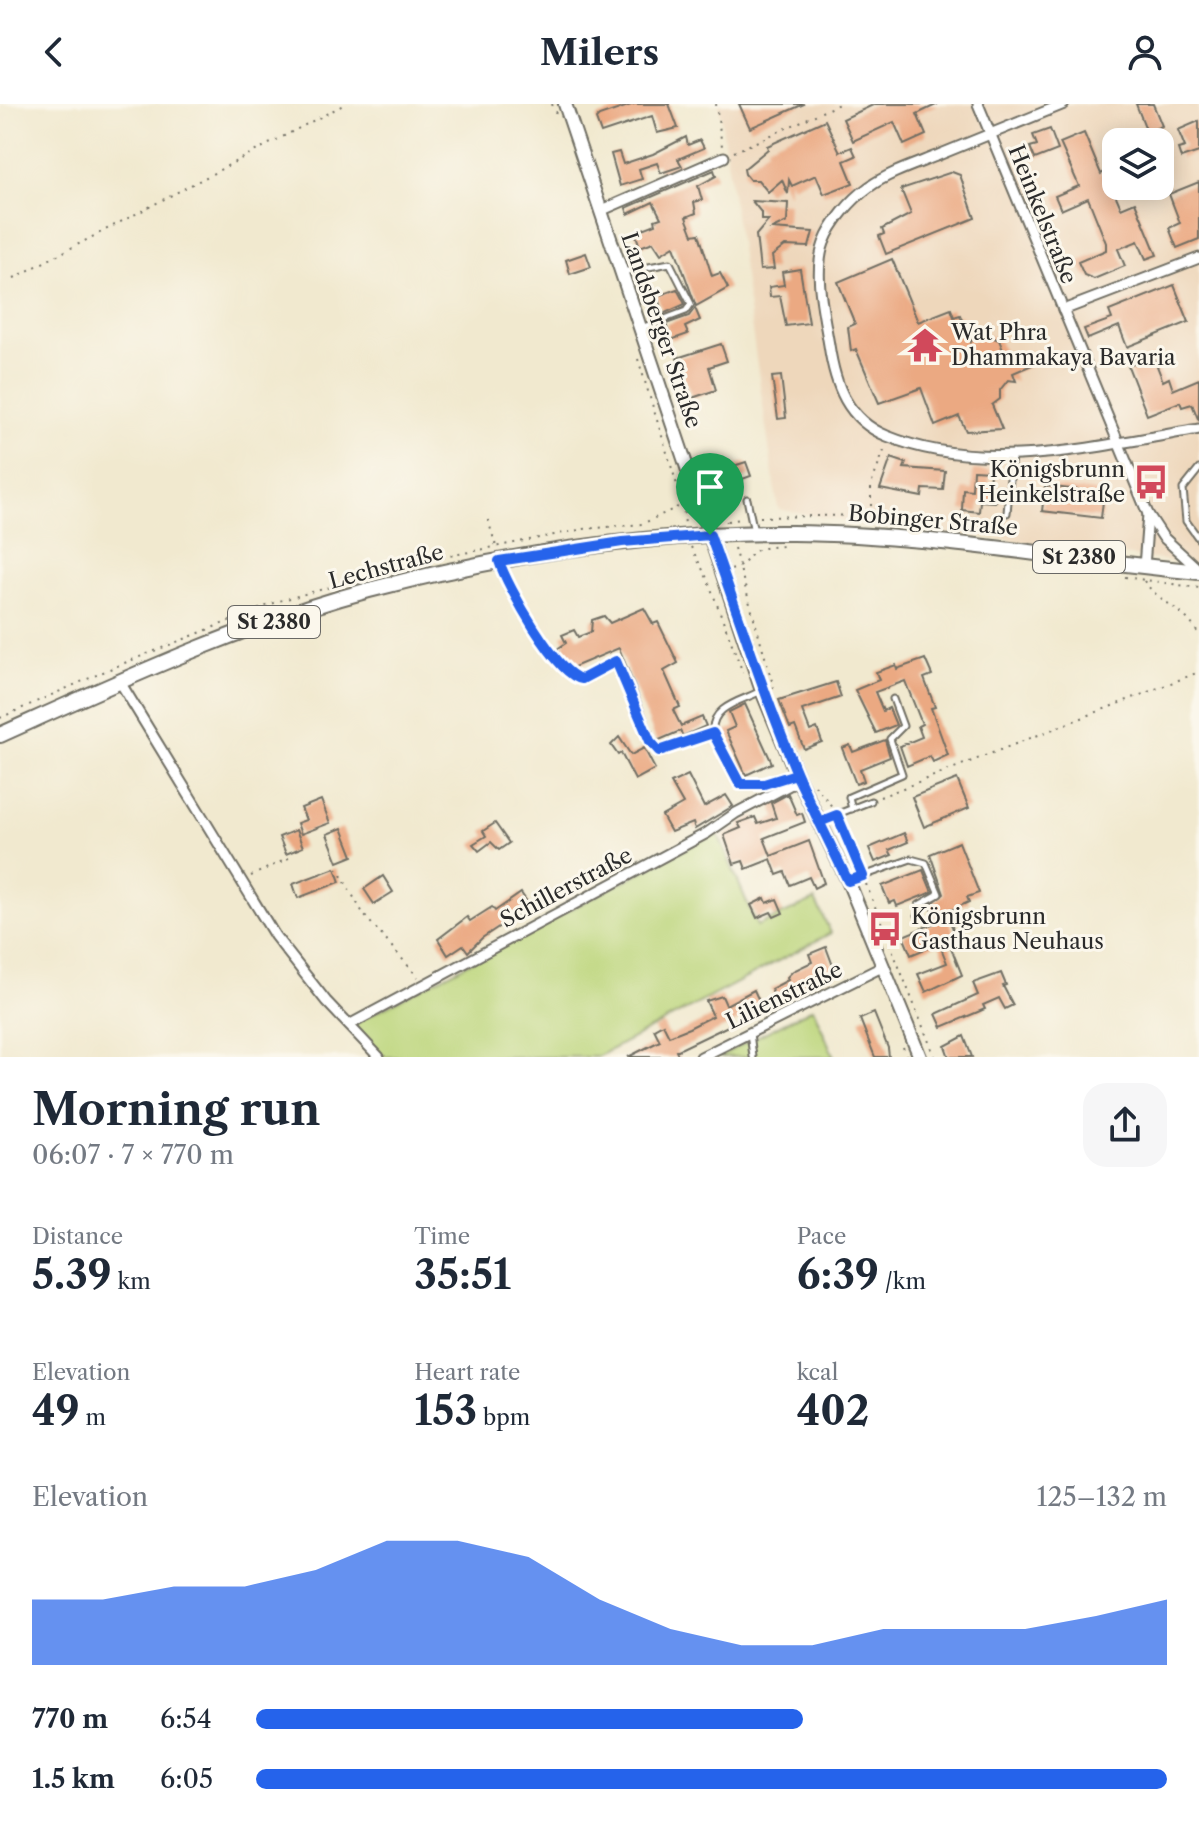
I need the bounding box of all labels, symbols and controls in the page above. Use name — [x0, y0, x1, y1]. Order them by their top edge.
icon: back — [32, 30, 76, 74]
text: Milers — [540, 30, 659, 74]
icon: person — [1123, 30, 1167, 74]
map controls — [1102, 128, 1174, 200]
button: layers — [1102, 128, 1174, 200]
street label: Heinkelstraße — [1002, 141, 1083, 288]
street label: Landsberger Straße — [615, 229, 708, 432]
place label: Wat Phra Dhammakaya Bavaria — [950, 319, 1176, 371]
temple icon: Wat Phra Dhammakaya Bavaria — [906, 326, 944, 364]
pin — [676, 453, 744, 535]
place label: Königsbrunn Heinkelstraße — [978, 456, 1125, 508]
bus stop icon: Königsbrunn Heinkelstraße — [1132, 463, 1170, 501]
icon: arrive — [688, 465, 732, 509]
street label: Bobinger Straße — [847, 500, 1019, 541]
street label: Lechstraße — [326, 538, 446, 595]
road number: St 2380 — [1033, 541, 1125, 573]
road number: St 2380 — [228, 606, 320, 638]
street label: Schillerstraße — [496, 841, 637, 934]
place label: Königsbrunn Gasthaus Neuhaus — [911, 903, 1104, 955]
bus stop icon: Königsbrunn Gasthaus Neuhaus — [866, 910, 904, 948]
street label: Lilienstraße — [722, 956, 847, 1035]
text: Morning run — [32, 1082, 321, 1136]
button: share — [1083, 1083, 1167, 1167]
text: 06:07 · 7 × 770 m — [32, 1139, 234, 1171]
text: Distance — [32, 1223, 123, 1250]
text: Time — [414, 1223, 470, 1250]
text: Pace — [797, 1223, 846, 1250]
text: 5.39 — [32, 1250, 112, 1299]
text: 35:51 — [414, 1250, 511, 1299]
text: 6:39 — [797, 1250, 879, 1299]
text: km — [112, 1268, 151, 1295]
text: /km — [879, 1268, 926, 1295]
text: Elevation — [32, 1359, 130, 1386]
text: Heart rate — [414, 1359, 520, 1386]
text: kcal — [797, 1359, 838, 1386]
text: 49 — [32, 1386, 80, 1435]
text: 153 — [414, 1386, 477, 1435]
text: 402 — [797, 1386, 869, 1435]
text: m — [80, 1404, 106, 1431]
text: bpm — [477, 1404, 530, 1431]
text: Elevation — [32, 1481, 148, 1513]
text: 125–132 m — [1037, 1481, 1167, 1513]
text: 770 m — [32, 1703, 108, 1735]
text: 6:54 — [160, 1703, 212, 1735]
text: 1.5 km — [32, 1763, 115, 1795]
text: 6:05 — [160, 1763, 213, 1795]

